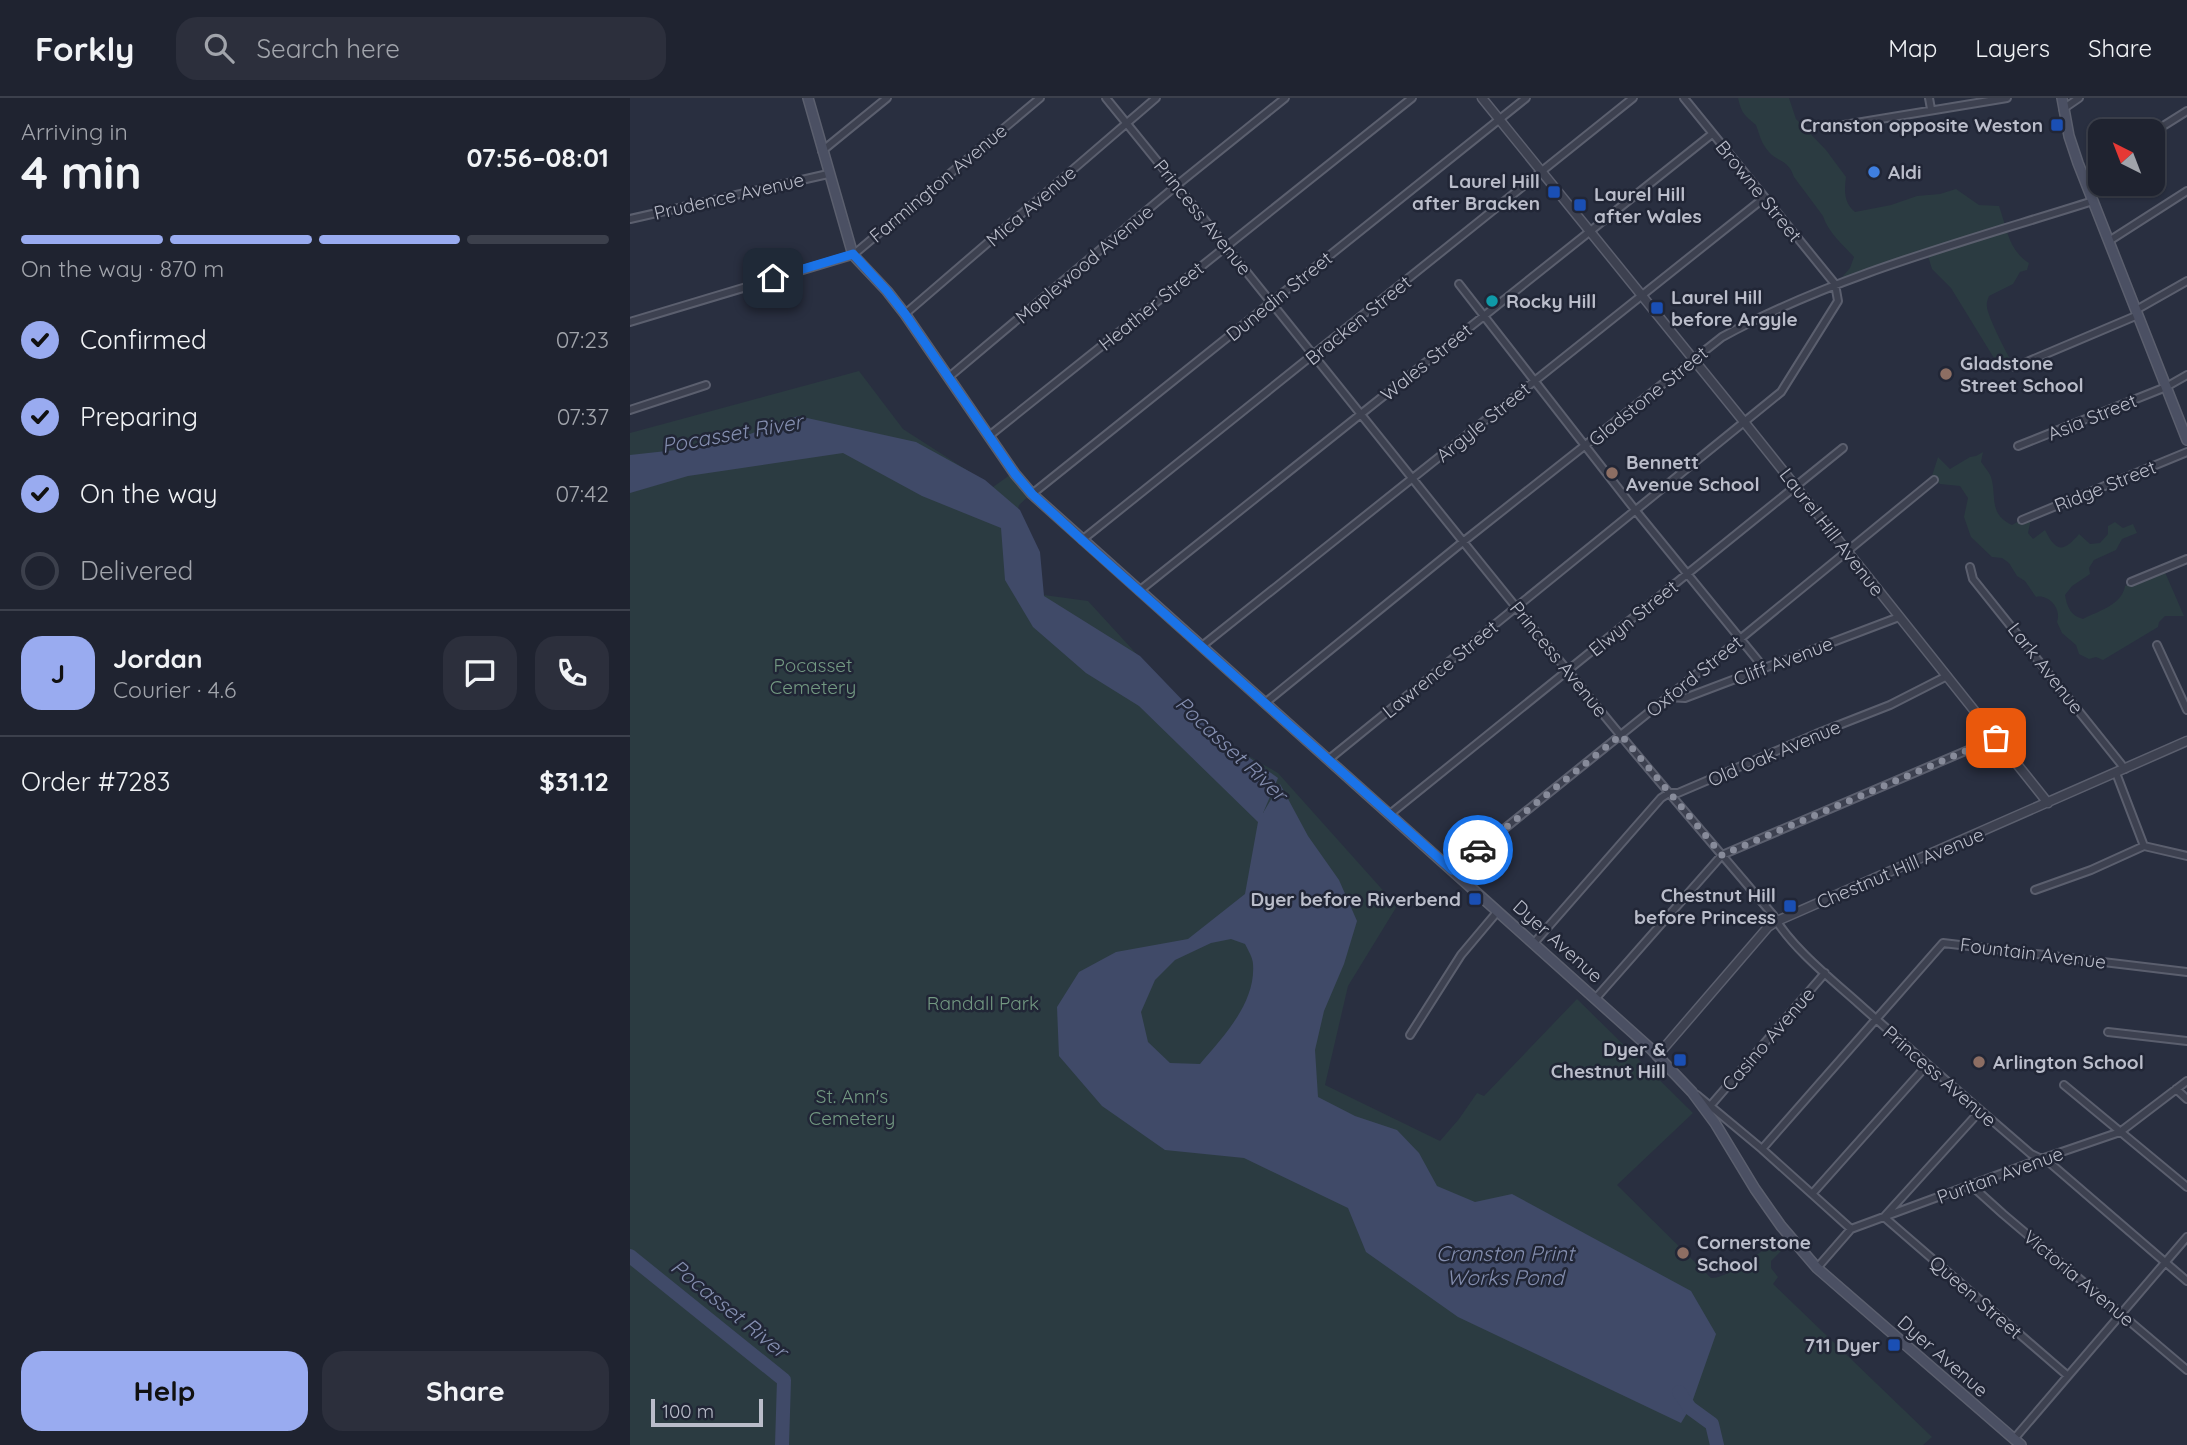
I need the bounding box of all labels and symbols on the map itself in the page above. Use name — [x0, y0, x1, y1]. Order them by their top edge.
place label: Cranston opposite Weston — [1800, 113, 2043, 137]
marker: Cranston opposite Weston — [2049, 117, 2065, 133]
street label: Farmington Avenue — [864, 118, 1012, 248]
north arrow — [2088, 119, 2165, 196]
street label: Browne Street — [1711, 135, 1807, 247]
street label: Princess Avenue — [1149, 154, 1257, 280]
street label: Mica Avenue — [981, 160, 1081, 252]
place label: Aldi — [1888, 160, 1922, 184]
marker: Aldi — [1866, 164, 1882, 180]
street label: Prudence Avenue — [652, 167, 806, 225]
place label: Laurel Hill after Bracken — [1412, 169, 1540, 215]
place label: Laurel Hill after Wales — [1594, 182, 1702, 228]
marker: Laurel Hill after Bracken — [1546, 184, 1562, 200]
marker: Laurel Hill after Wales — [1572, 197, 1588, 213]
street label: Maplewood Avenue — [1010, 199, 1158, 329]
street label: Dunedin Street — [1221, 246, 1337, 346]
pin — [743, 248, 803, 308]
street label: Heather Street — [1094, 256, 1208, 356]
street label: Bracken Street — [1300, 270, 1416, 370]
place label: Laurel Hill before Argyle — [1671, 285, 1798, 331]
place label: Rocky Hill — [1506, 289, 1596, 313]
marker: Rocky Hill — [1484, 293, 1500, 309]
marker: Laurel Hill before Argyle — [1649, 300, 1665, 316]
street label: Wales Street — [1375, 318, 1477, 406]
street label: Gladstone Street — [1584, 341, 1712, 451]
place label: Gladstone Street School — [1960, 351, 2084, 397]
marker: Gladstone Street School — [1938, 366, 1954, 382]
street label: Argyle Street — [1431, 377, 1535, 467]
street label: Asia Street — [2044, 388, 2140, 446]
water label: Pocasset River — [659, 407, 807, 458]
place label: Bennett Avenue School — [1626, 450, 1760, 496]
street label: Ridge Street — [2051, 455, 2159, 517]
street label: Laurel Hill Avenue — [1774, 463, 1890, 601]
marker: Bennett Avenue School — [1604, 465, 1620, 481]
street label: Elwyn Street — [1583, 575, 1683, 661]
street label: Princess Avenue — [1505, 596, 1613, 722]
street label: Lawrence Street — [1377, 615, 1503, 723]
street label: Lark Avenue — [2003, 618, 2089, 718]
street label: Oxford Street — [1641, 630, 1747, 722]
street label: Cliff Avenue — [1730, 631, 1836, 691]
park label: Pocasset Cemetery — [770, 653, 856, 699]
water label: Pocasset River — [1171, 690, 1295, 808]
pin — [1966, 708, 2026, 768]
street label: Old Oak Avenue — [1704, 714, 1844, 792]
courier — [1443, 815, 1513, 885]
street label: Chestnut Hill Avenue — [1813, 822, 1987, 914]
place label: Chestnut Hill before Princess — [1634, 883, 1776, 929]
place label: Dyer before Riverbend — [1251, 887, 1461, 911]
marker: Dyer before Riverbend — [1467, 891, 1483, 907]
street label: Dyer Avenue — [1508, 894, 1608, 988]
marker: Chestnut Hill before Princess — [1782, 898, 1798, 914]
street label: Fountain Avenue — [1959, 932, 2107, 974]
street label: Casino Avenue — [1716, 982, 1820, 1096]
park label: Randall Park — [927, 991, 1039, 1015]
street label: Princess Avenue — [1878, 1020, 2002, 1132]
place label: Dyer & Chestnut Hill — [1551, 1037, 1666, 1083]
place label: Arlington School — [1993, 1050, 2144, 1074]
marker: Dyer & Chestnut Hill — [1672, 1052, 1688, 1068]
marker: Arlington School — [1971, 1054, 1987, 1070]
park label: St. Ann's Cemetery — [809, 1084, 895, 1130]
street label: Puritan Avenue — [1934, 1141, 2066, 1209]
street label: Victoria Avenue — [2019, 1225, 2139, 1331]
place label: Cornerstone School — [1697, 1230, 1811, 1276]
water label: Cranston Print Works Pond — [1436, 1240, 1577, 1290]
marker: Cornerstone School — [1675, 1245, 1691, 1261]
street label: Queen Street — [1925, 1250, 2027, 1344]
water label: Pocasset River — [666, 1253, 795, 1365]
street label: Dyer Avenue — [1893, 1310, 1993, 1402]
place label: 711 Dyer — [1805, 1333, 1880, 1357]
marker: 711 Dyer — [1886, 1337, 1902, 1353]
scale bar — [651, 1396, 763, 1428]

